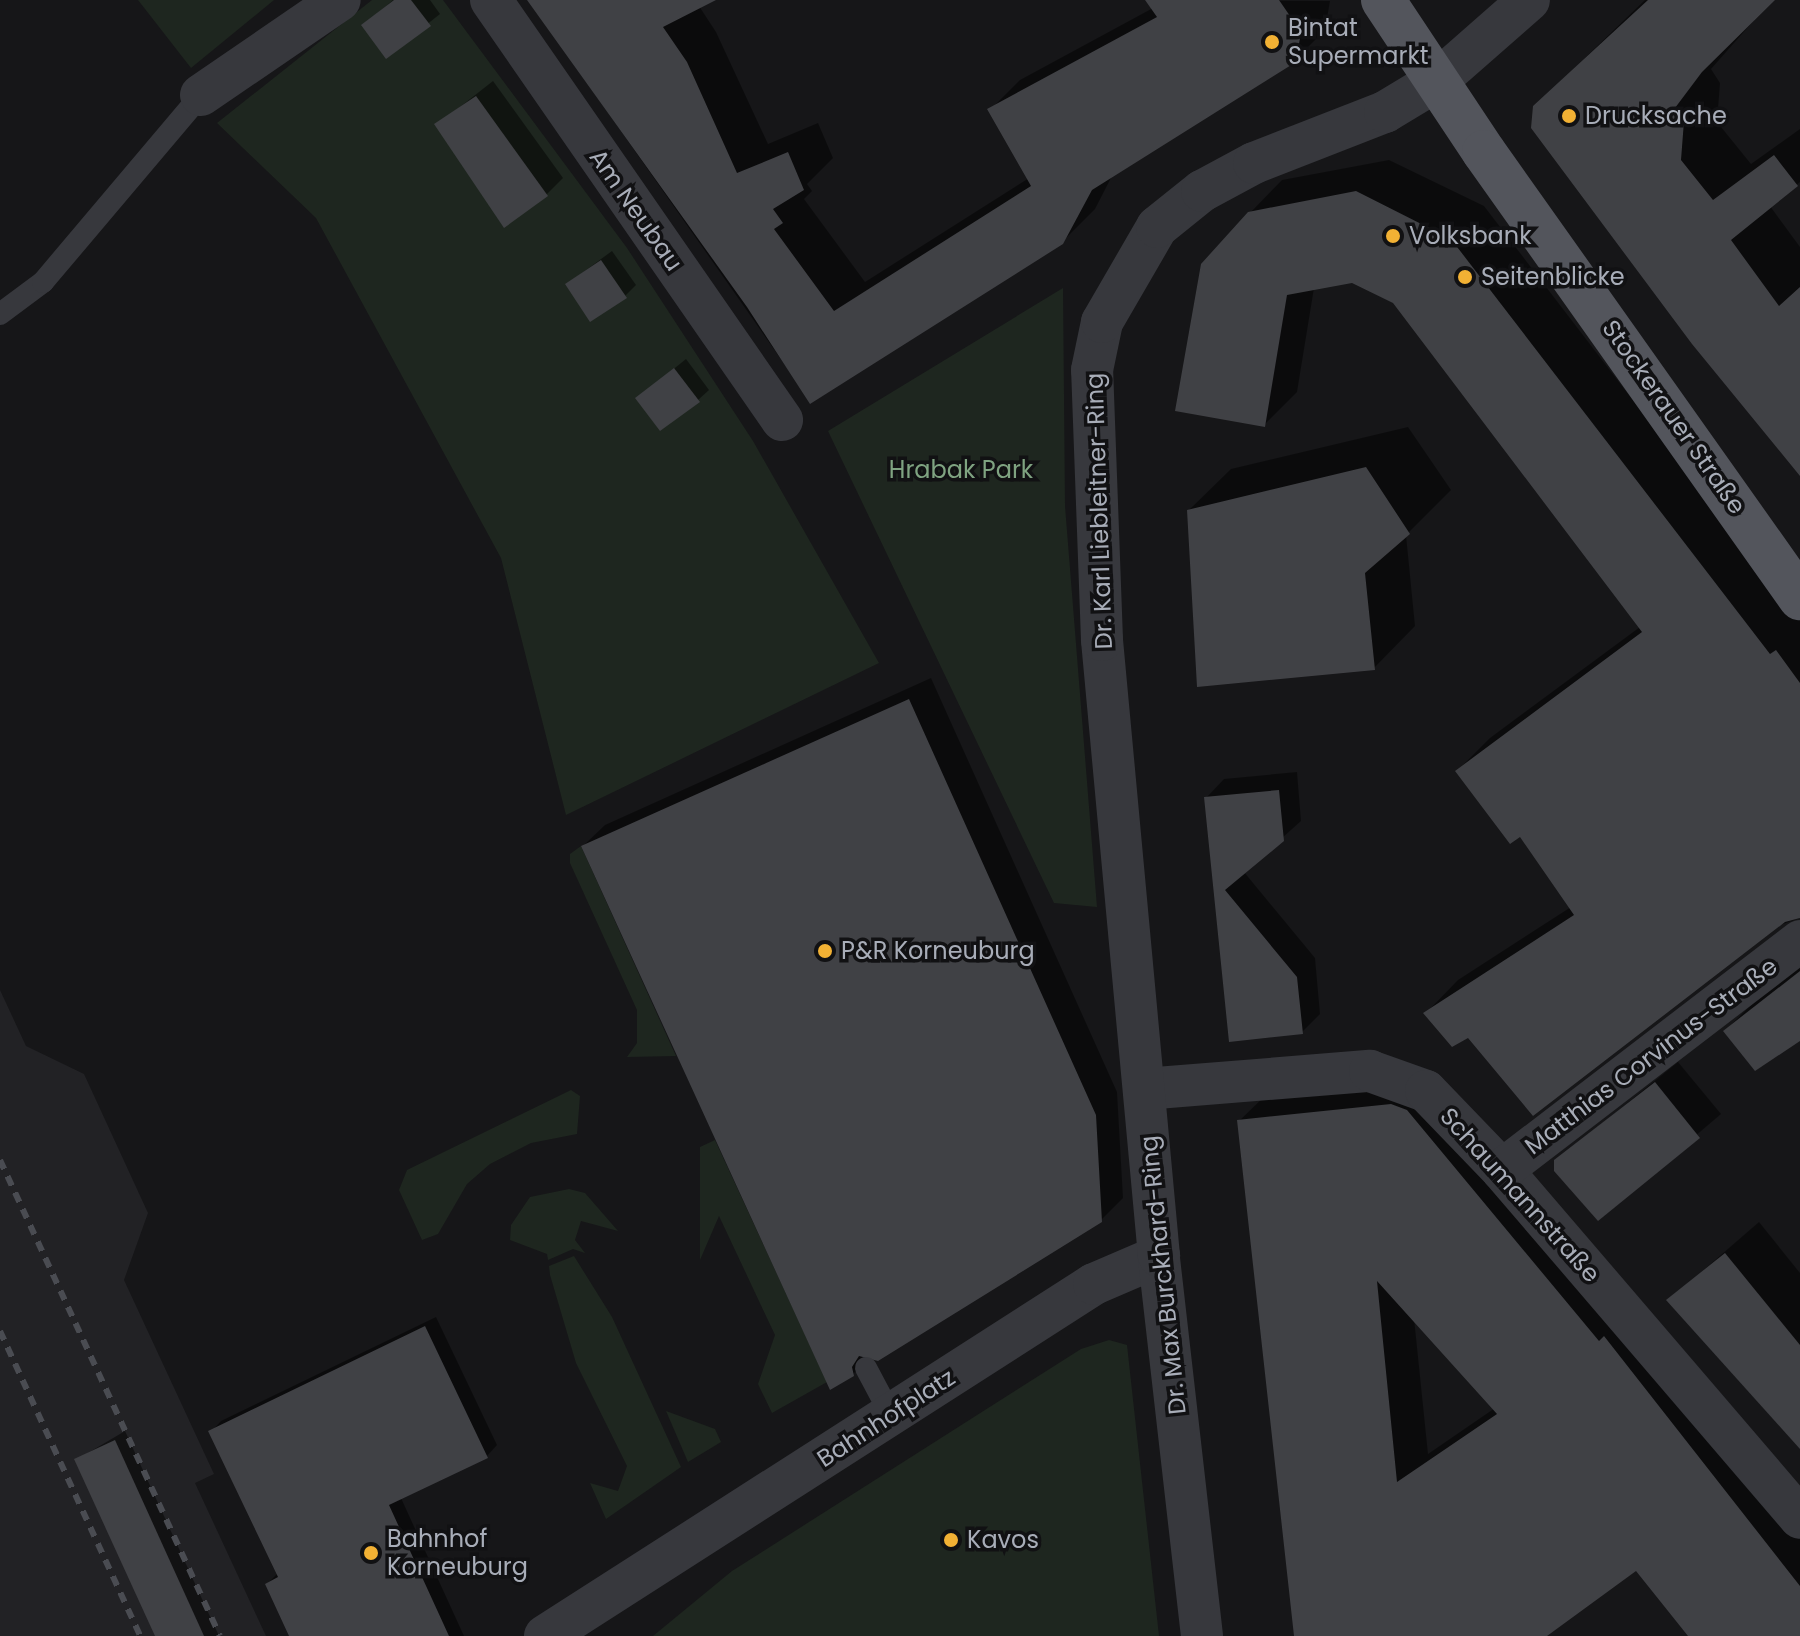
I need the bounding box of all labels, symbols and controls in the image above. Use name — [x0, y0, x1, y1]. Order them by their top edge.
place label: Bintat Supermarkt — [1288, 14, 1428, 70]
marker: Bintat Supermarkt — [1263, 33, 1281, 51]
place label: Drucksache — [1585, 102, 1727, 130]
marker: Drucksache — [1560, 107, 1578, 125]
street label: Am Neubau — [583, 143, 689, 277]
place label: Volksbank — [1409, 222, 1532, 250]
marker: Volksbank — [1384, 227, 1402, 245]
place label: Seitenblicke — [1481, 263, 1625, 291]
marker: Seitenblicke — [1456, 268, 1474, 286]
street label: Stockerauer Straße — [1596, 315, 1752, 519]
street label: Dr. Karl Liebleitner-Ring — [1080, 372, 1118, 650]
park label: Hrabak Park — [889, 456, 1033, 484]
place label: P&R Korneuburg — [841, 937, 1035, 965]
marker: P&R Korneuburg — [816, 942, 834, 960]
street label: Matthias Corvinus-Straße — [1519, 952, 1783, 1160]
street label: Schaumannstraße — [1434, 1102, 1606, 1288]
street label: Dr. Max Burckhard-Ring — [1134, 1134, 1192, 1416]
street label: Bahnhofplatz — [812, 1363, 960, 1473]
place label: Bahnhof Korneuburg — [387, 1525, 528, 1581]
place label: Kavos — [967, 1526, 1039, 1554]
marker: Kavos — [942, 1531, 960, 1549]
marker: Bahnhof Korneuburg — [362, 1544, 380, 1562]

